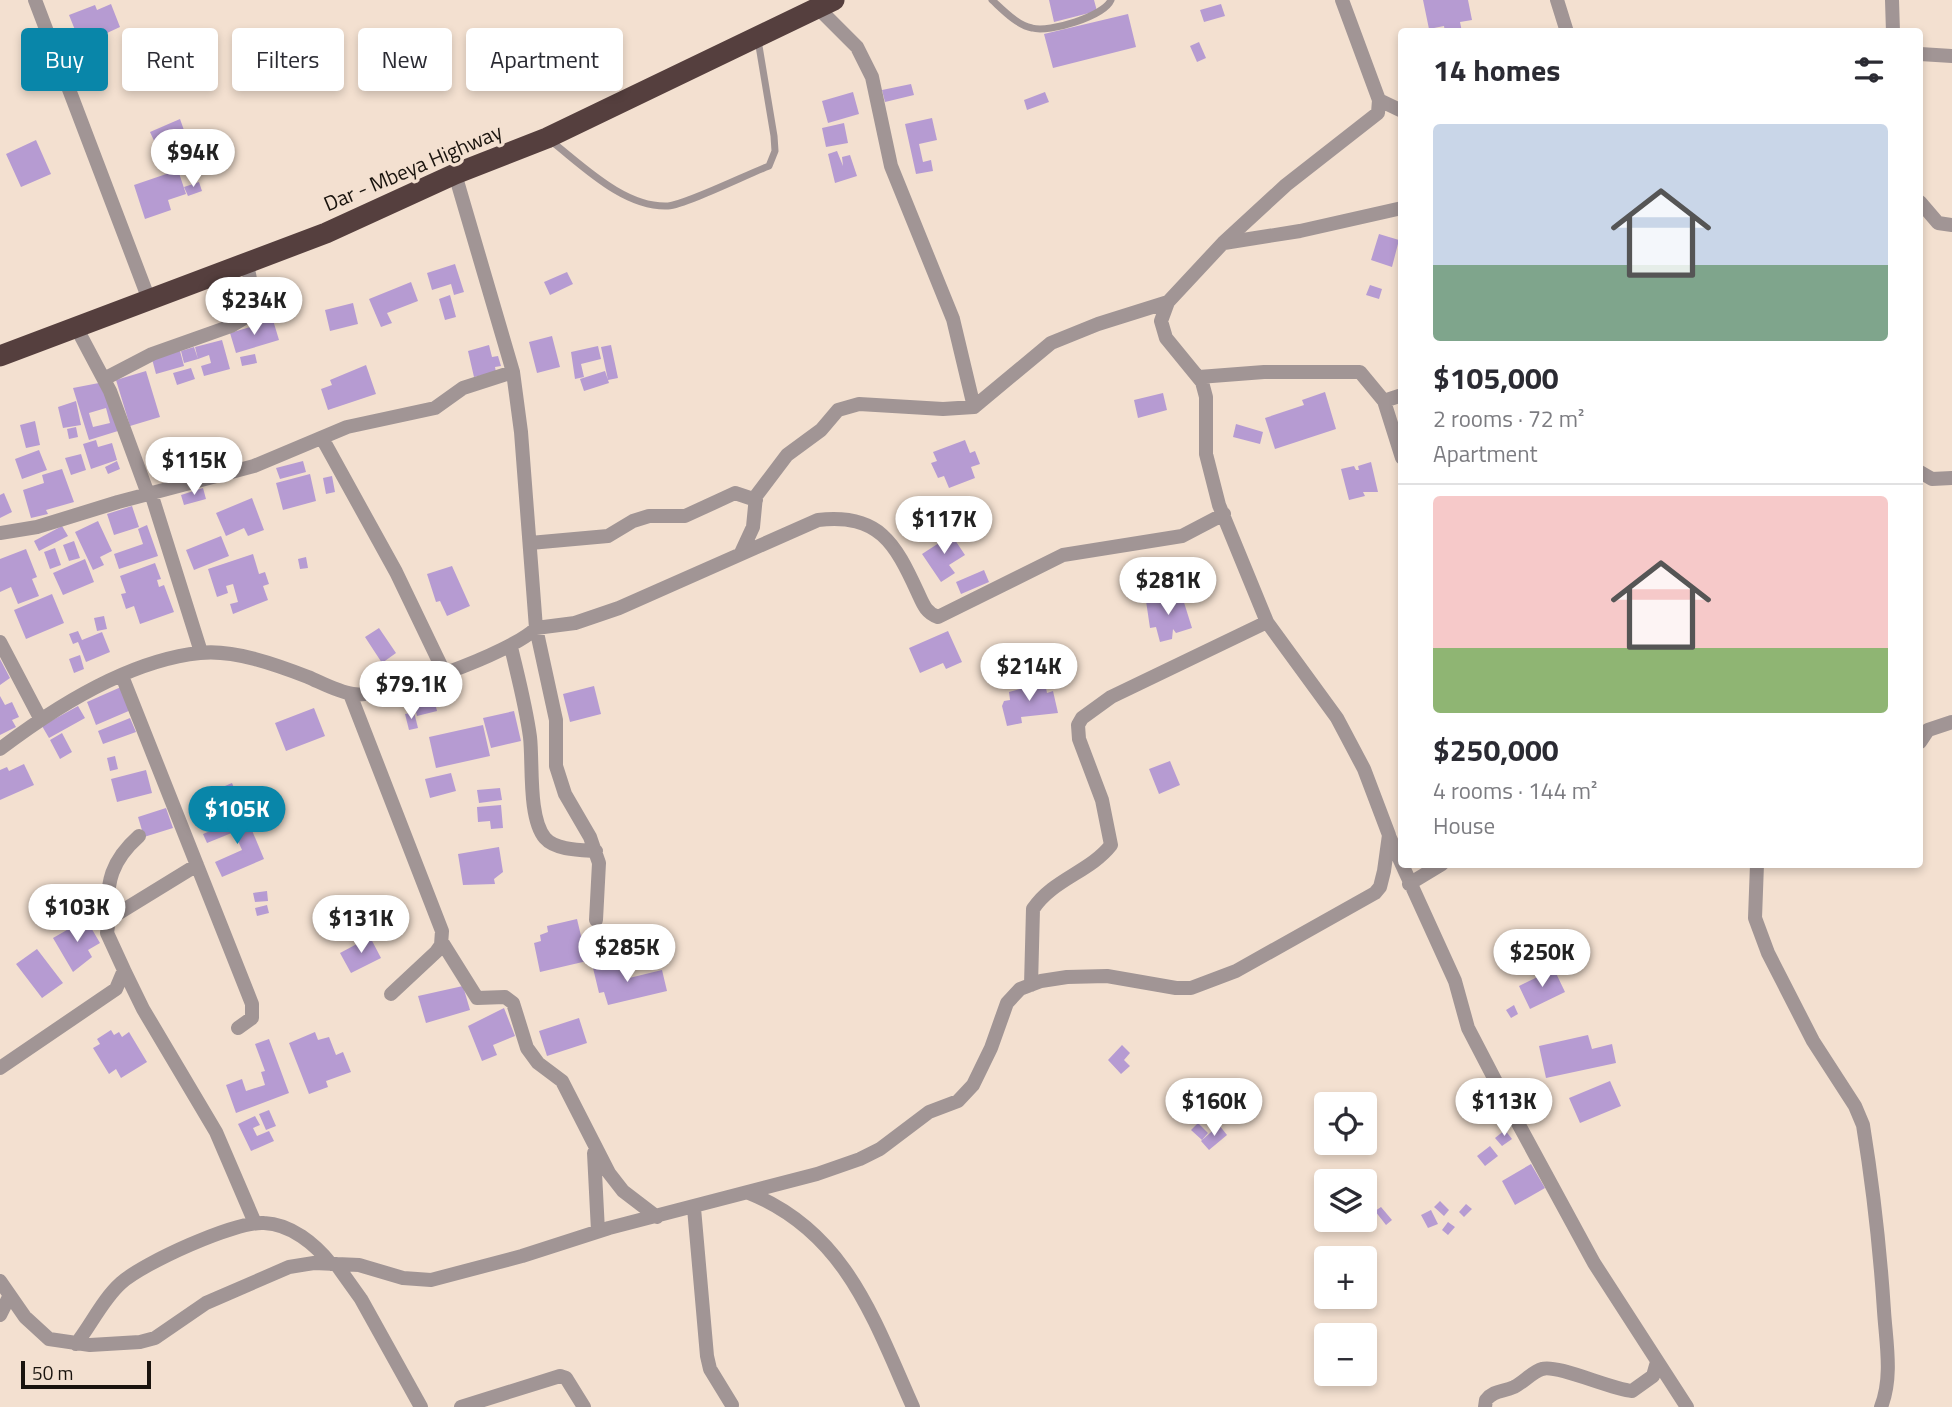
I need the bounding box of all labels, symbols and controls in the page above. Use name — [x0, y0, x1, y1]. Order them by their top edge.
chip: Buy — [21, 28, 108, 91]
chip: Rent — [122, 28, 218, 91]
chip: Filters — [232, 28, 344, 91]
chip: New — [358, 28, 452, 91]
chip: Apartment — [466, 28, 623, 91]
text: 14 homes — [1433, 47, 1560, 93]
icon: filters — [1850, 51, 1888, 89]
street label: Dar - Mbeya Highway — [318, 115, 507, 219]
pin: $94K — [152, 130, 234, 189]
text: $94K — [167, 134, 219, 169]
icon: home — [1598, 170, 1724, 296]
pin: $234K — [205, 278, 303, 337]
text: $234K — [221, 282, 287, 317]
text: $105,000 — [1433, 355, 1559, 401]
text: 2 rooms · 72 m² — [1433, 401, 1584, 436]
text: Apartment — [1433, 436, 1538, 471]
pin: $115K — [145, 438, 243, 497]
text: $115K — [161, 442, 227, 477]
pin: $117K — [895, 496, 993, 556]
text: $117K — [911, 501, 977, 536]
icon: home — [1598, 542, 1724, 668]
pin: $281K — [1119, 558, 1217, 617]
text: $281K — [1135, 562, 1201, 597]
pin: $214K — [980, 644, 1078, 703]
text: $214K — [996, 648, 1062, 683]
pin: $79.1K — [354, 662, 468, 721]
text: $79.1K — [375, 666, 447, 701]
text: $250,000 — [1433, 727, 1559, 773]
text: 4 rooms · 144 m² — [1433, 773, 1597, 808]
pin: $105K — [188, 786, 286, 846]
text: $105K — [204, 791, 270, 826]
text: House — [1433, 808, 1495, 843]
pin: $103K — [28, 884, 126, 944]
text: $103K — [44, 889, 110, 924]
pin: $131K — [312, 895, 410, 955]
text: $131K — [328, 900, 394, 935]
pin: $285K — [578, 925, 676, 984]
text: $285K — [594, 929, 660, 964]
pin: $250K — [1493, 930, 1591, 989]
text: $250K — [1509, 934, 1575, 969]
pin: $160K — [1165, 1078, 1263, 1138]
pin: $113K — [1455, 1078, 1553, 1138]
text: $160K — [1181, 1083, 1247, 1118]
text: $113K — [1471, 1083, 1537, 1118]
map controls — [1314, 1092, 1377, 1386]
button: locate — [1314, 1092, 1377, 1155]
button: layers — [1314, 1169, 1377, 1232]
button: + — [1314, 1246, 1377, 1309]
button: − — [1314, 1323, 1377, 1386]
scale bar — [21, 1358, 150, 1390]
text: 50 m — [32, 1358, 73, 1387]

